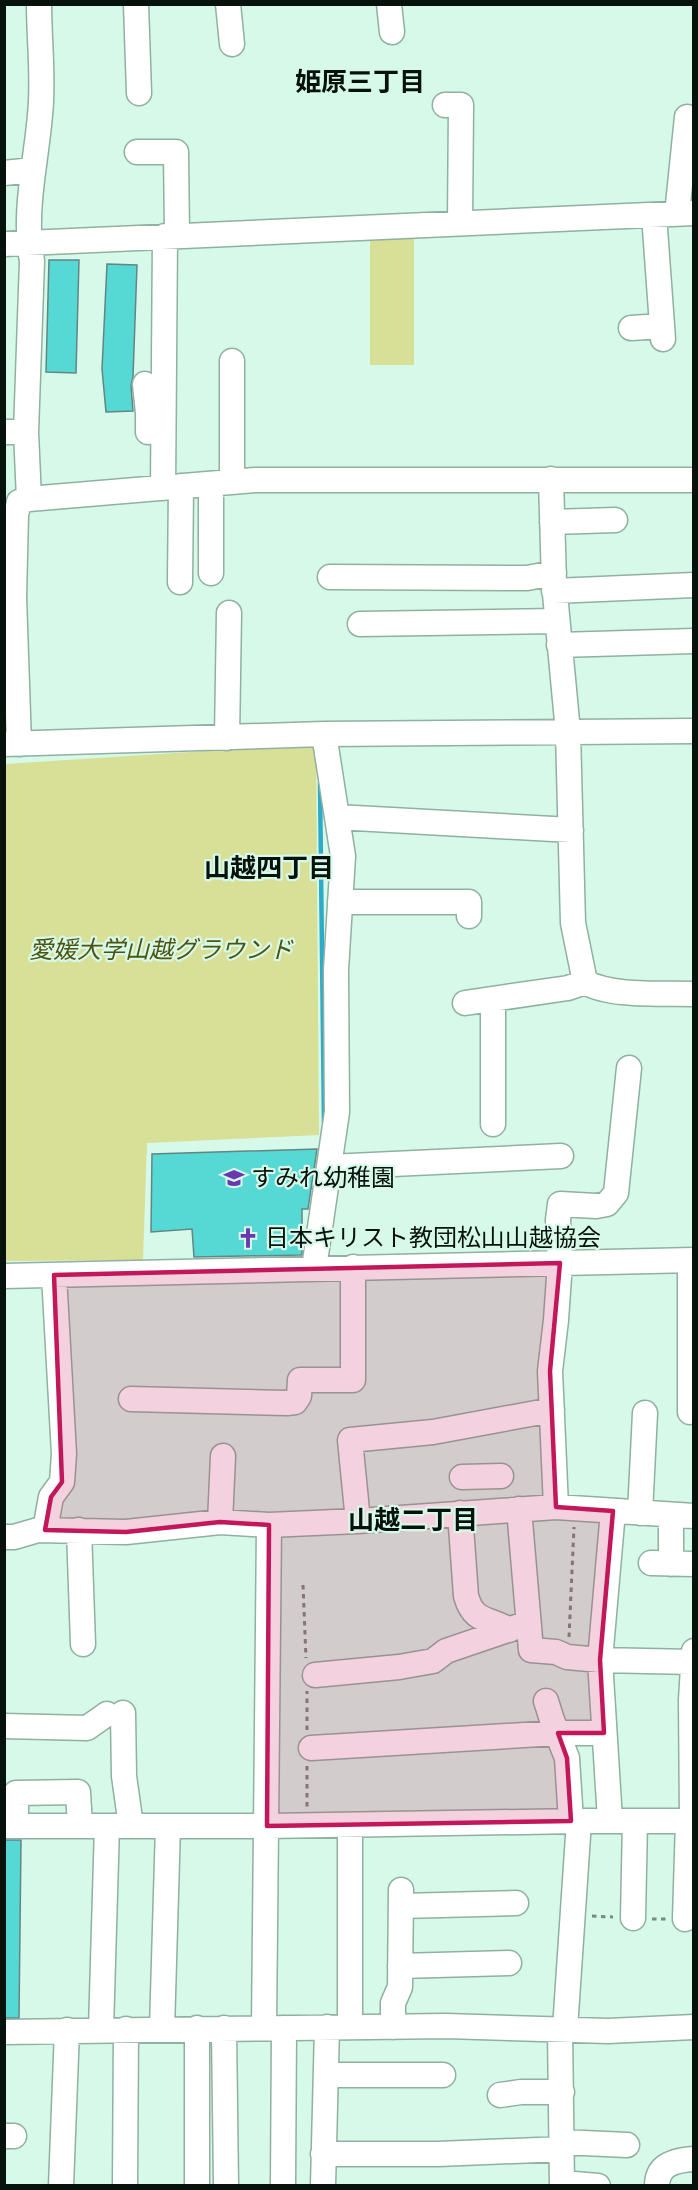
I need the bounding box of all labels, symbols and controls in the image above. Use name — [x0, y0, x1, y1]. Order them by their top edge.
district label: 姫原三丁目 — [295, 63, 425, 103]
district label: 山越四丁目 — [204, 849, 334, 889]
park label: 愛媛大学山越グラウンド — [29, 933, 294, 969]
place label: すみれ幼稚園 — [251, 1161, 395, 1197]
school or university icon: すみれ幼稚園 — [222, 1166, 246, 1190]
place label: 日本キリスト教団松山山越協会 — [265, 1221, 601, 1257]
church icon: 日本キリスト教団松山山越協会 — [236, 1226, 260, 1250]
district label: 山越二丁目 — [348, 1501, 478, 1541]

